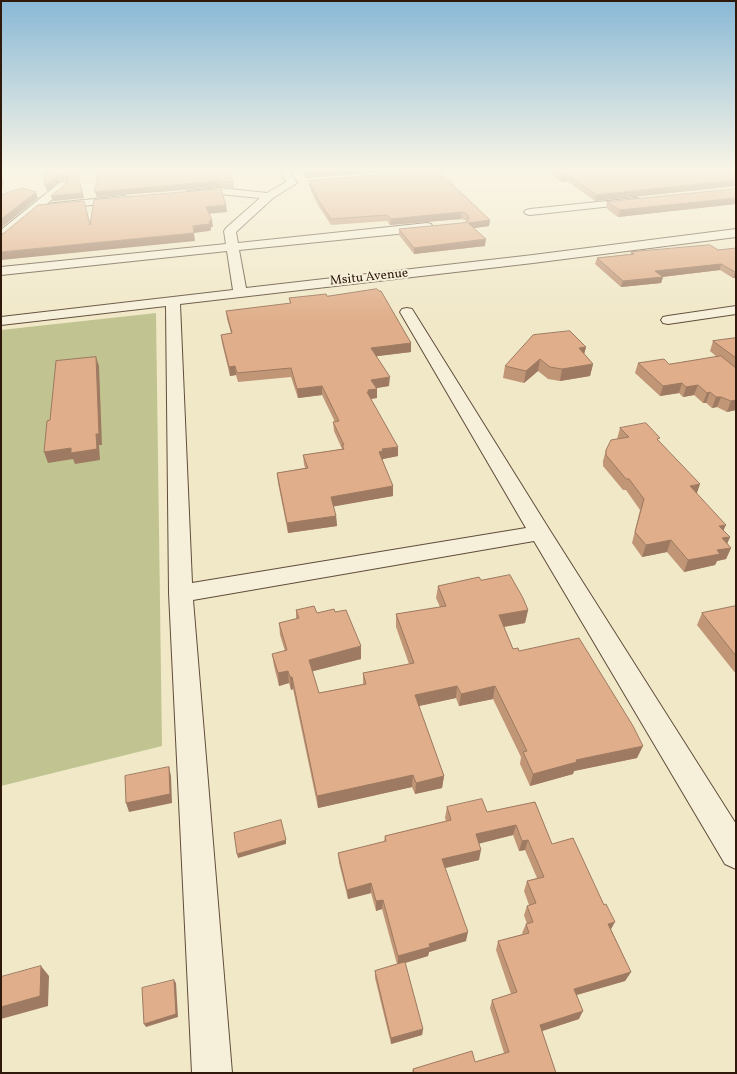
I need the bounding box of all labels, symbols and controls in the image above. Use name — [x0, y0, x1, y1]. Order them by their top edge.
street label: Msitu Avenue — [329, 266, 409, 290]

